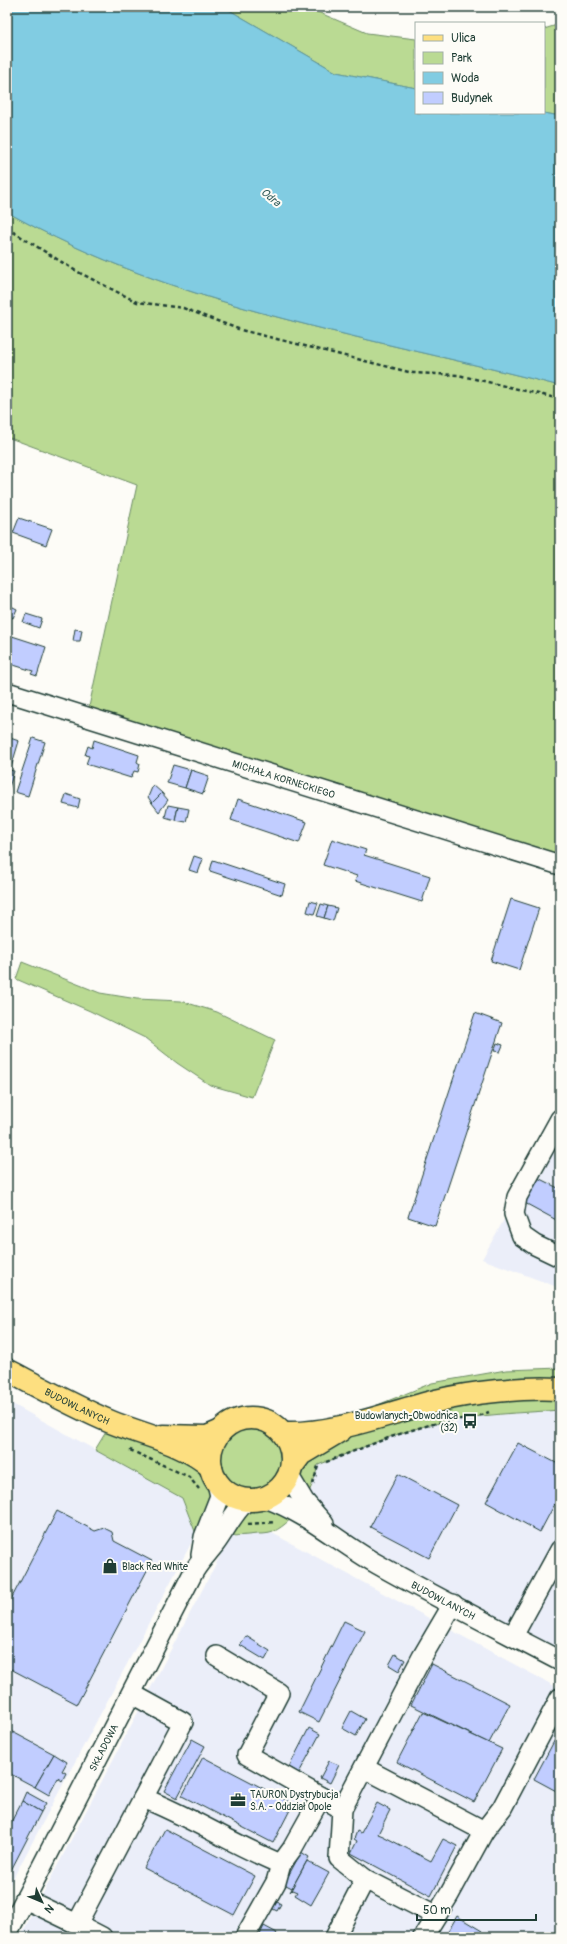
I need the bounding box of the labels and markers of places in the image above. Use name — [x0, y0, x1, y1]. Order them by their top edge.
place label: Budowlanych-Obwodnica (32) — [355, 1410, 458, 1434]
bus stop icon: Budowlanych-Obwodnica (32) — [461, 1412, 479, 1430]
shop icon: Black Red White — [101, 1557, 119, 1575]
place label: Black Red White — [122, 1561, 188, 1573]
place label: TAURON Dystrybucja S.A. - Oddział Opole — [250, 1789, 339, 1813]
office icon: TAURON Dystrybucja S.A. - Oddział Opole — [229, 1791, 247, 1809]

